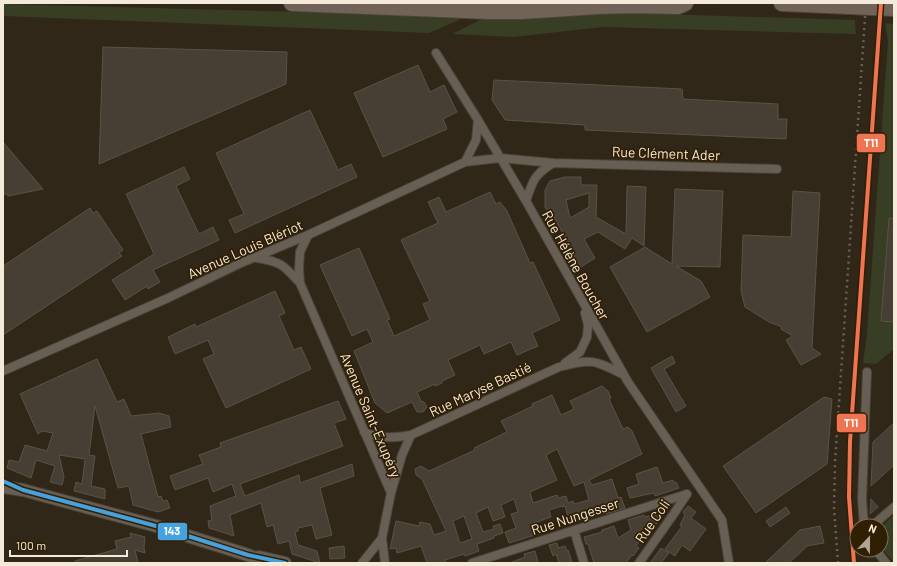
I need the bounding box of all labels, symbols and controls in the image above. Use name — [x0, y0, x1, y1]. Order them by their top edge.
line badge: T11 — [856, 133, 886, 153]
text: T11 — [864, 136, 878, 149]
street label: Rue Clément Ader — [612, 143, 720, 163]
street label: Rue Hélène Boucher — [539, 207, 613, 323]
street label: Avenue Louis Blériot — [185, 216, 305, 282]
street label: Avenue Saint-Exupéry — [337, 350, 405, 480]
street label: Rue Maryse Bastié — [426, 358, 534, 420]
line badge: T11 — [836, 413, 867, 433]
text: T11 — [844, 416, 858, 429]
street label: Rue Nungesser — [529, 494, 621, 538]
street label: Rue Coli — [631, 496, 673, 546]
north arrow — [849, 518, 889, 558]
text: N — [867, 521, 879, 536]
line badge: 143 — [157, 522, 188, 541]
text: 143 — [164, 524, 180, 537]
scale bar — [10, 532, 127, 558]
text: 100 m — [16, 538, 46, 552]

